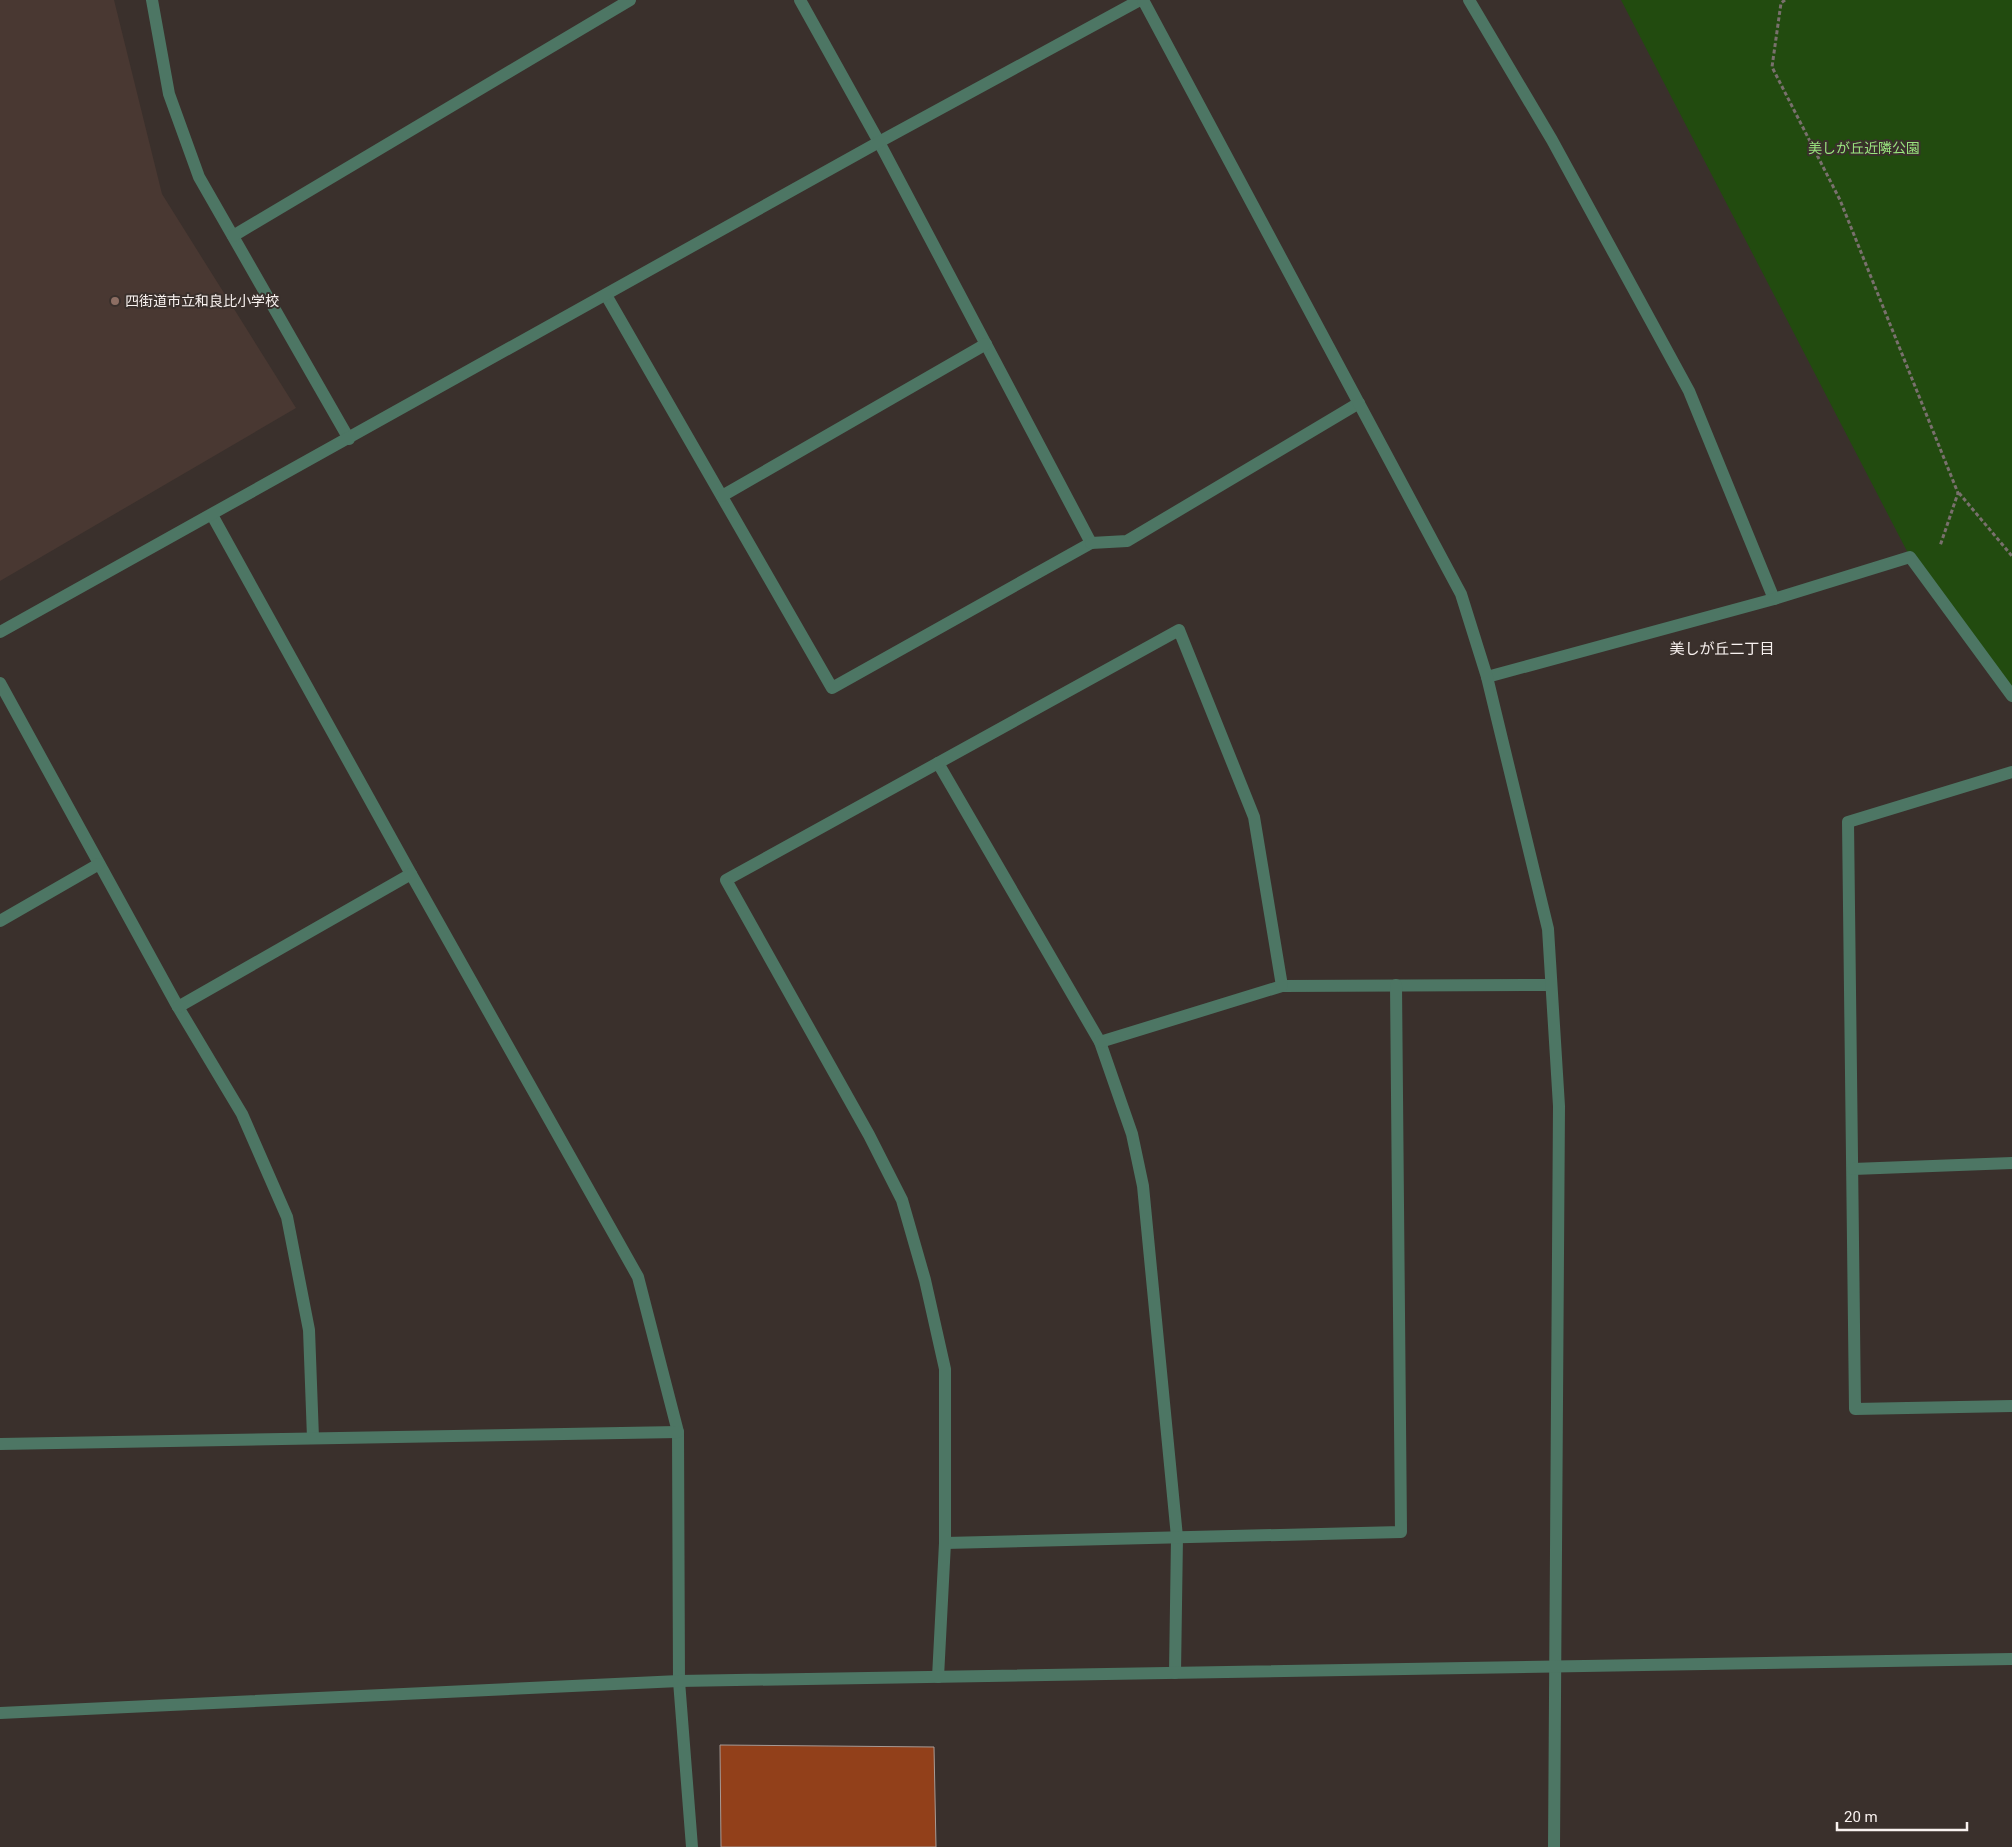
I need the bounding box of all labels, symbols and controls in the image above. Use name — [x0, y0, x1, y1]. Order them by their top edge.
park label: 美しが丘近隣公園 — [1808, 140, 1920, 156]
place label: 四街道市立和良比小学校 — [125, 293, 279, 309]
marker: 四街道市立和良比小学校 — [109, 295, 121, 307]
district label: 美しが丘二丁目 — [1669, 640, 1775, 658]
scale bar — [1837, 1800, 1967, 1832]
text: 20 m — [1844, 1808, 1878, 1826]

